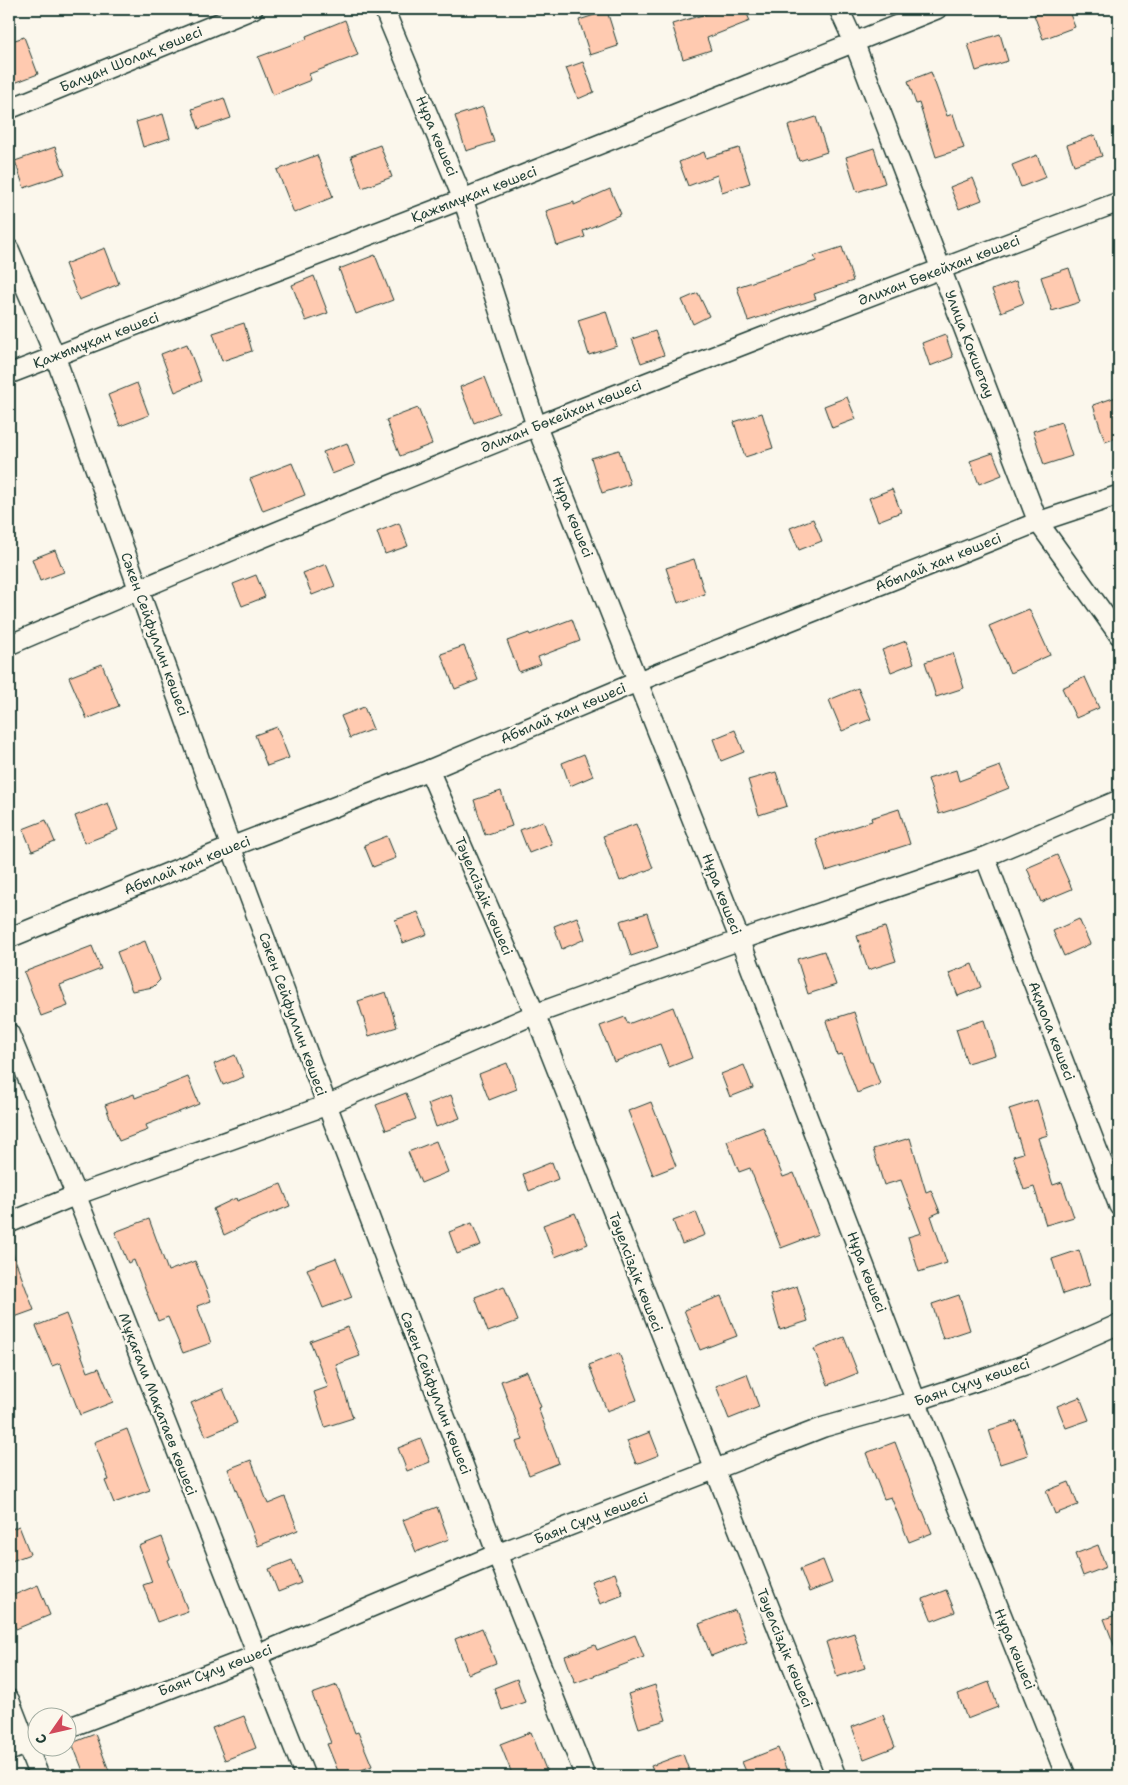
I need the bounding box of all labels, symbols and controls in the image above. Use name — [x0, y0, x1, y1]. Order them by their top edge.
street label: Балуан Шолақ көшесі — [57, 22, 205, 96]
street label: Нұра көшесі — [412, 93, 462, 179]
street label: Қажымұқан көшесі — [409, 162, 539, 226]
street label: Әлихан Бөкейхан көшесі — [855, 231, 1023, 309]
street label: Улица Кокшетау — [941, 287, 999, 401]
street label: Қажымұқан көшесі — [31, 308, 161, 372]
street label: Әлихан Бөкейхан көшесі — [478, 375, 644, 457]
street label: Нұра көшесі — [549, 474, 597, 560]
street label: Абылай хан көшесі — [872, 528, 1004, 596]
street label: Сәкен Сейфуллин көшесі — [117, 550, 193, 718]
street label: Абылай хан көшесі — [497, 678, 629, 748]
street label: Абылай хан көшесі — [121, 831, 253, 899]
street label: Тәуелсіздік көшесі — [451, 834, 517, 958]
street label: Нұра көшесі — [698, 851, 746, 937]
street label: Сәкен Сейфуллин көшесі — [255, 930, 331, 1098]
street label: Ақмола көшесі — [1025, 979, 1079, 1083]
street label: Тәуелсіздік көшесі — [605, 1210, 667, 1334]
street label: Нұра көшесі — [843, 1229, 891, 1315]
street label: Сәкен Сейфуллин көшесі — [397, 1309, 475, 1477]
street label: Мұқағали Мақатаев көшесі — [115, 1310, 201, 1498]
street label: Баян Сұлу көшесі — [912, 1354, 1032, 1410]
street label: Баян Сұлу көшесі — [531, 1488, 651, 1548]
street label: Тәуелсіздік көшесі — [753, 1586, 817, 1710]
street label: Нұра көшесі — [991, 1606, 1039, 1692]
street label: Баян Сұлу көшесі — [155, 1640, 275, 1700]
north arrow — [28, 1708, 78, 1758]
text: С — [31, 1731, 51, 1748]

